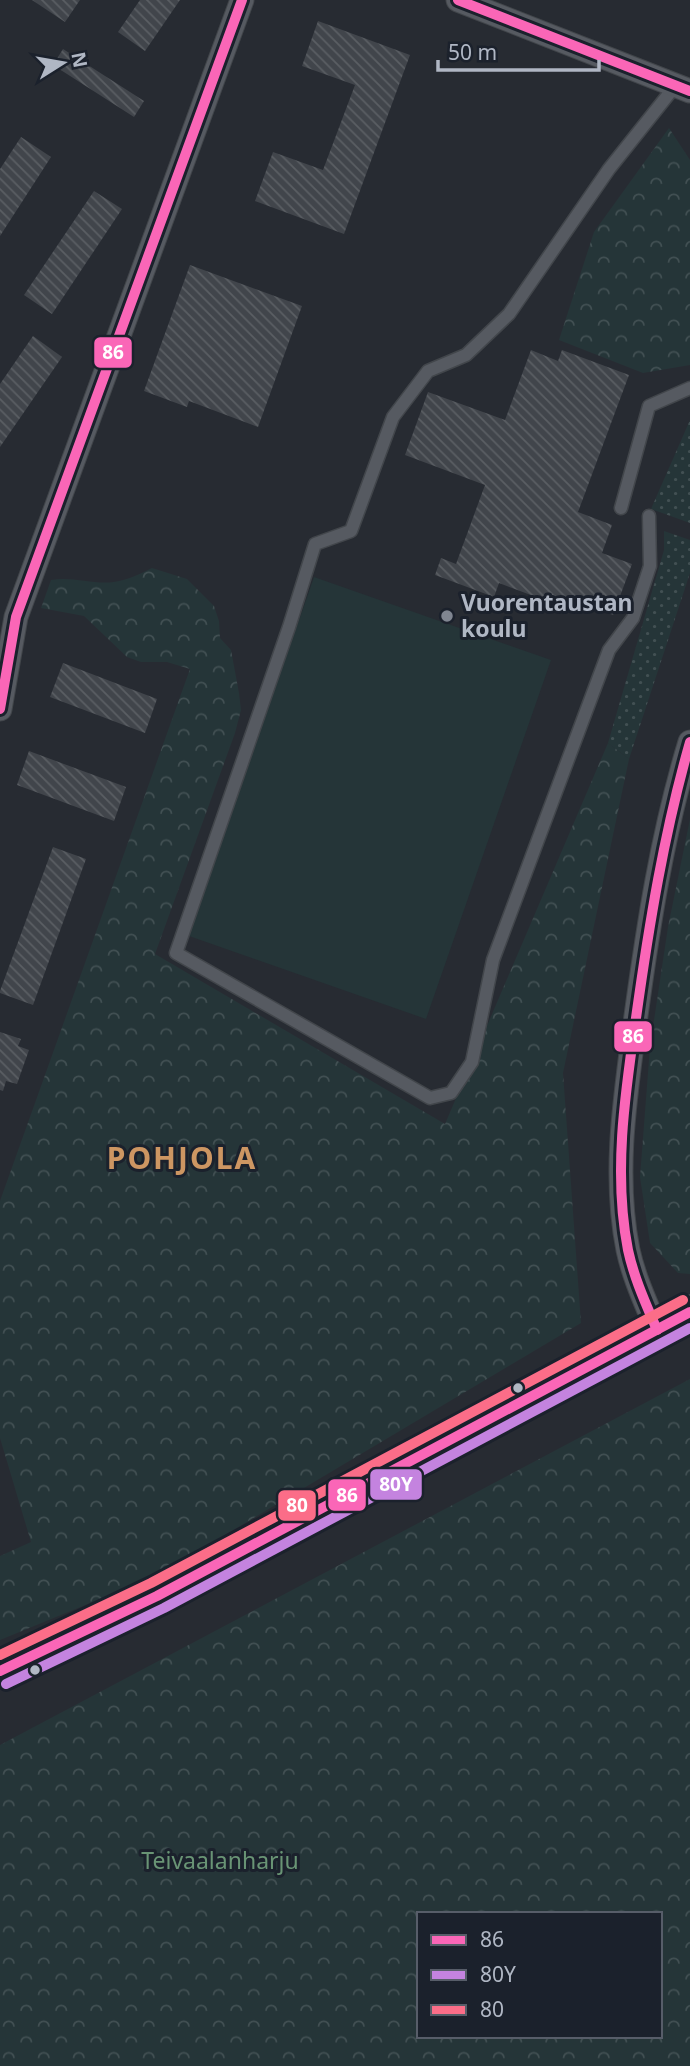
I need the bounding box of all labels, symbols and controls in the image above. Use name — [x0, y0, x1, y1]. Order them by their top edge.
north arrow — [28, 28, 98, 98]
scale bar — [438, 28, 599, 72]
text: 50 m — [448, 38, 497, 66]
text: N — [65, 50, 94, 70]
line badge: 86 — [93, 336, 133, 369]
text: 86 — [102, 339, 124, 365]
place label: Vuorentaustan koulu — [461, 586, 633, 644]
marker: Vuorentaustan koulu — [439, 608, 455, 624]
line badge: 86 — [613, 1020, 653, 1053]
text: 86 — [622, 1023, 644, 1049]
district label: POHJOLA — [107, 1137, 257, 1178]
unlabelled marker — [511, 1381, 525, 1395]
line badge: 80Y — [369, 1468, 423, 1501]
text: 80Y — [379, 1471, 413, 1497]
line badge: 86 — [327, 1478, 367, 1512]
text: 86 — [336, 1482, 358, 1508]
line badge: 80 — [277, 1489, 317, 1522]
text: 80 — [286, 1492, 308, 1518]
unlabelled marker — [28, 1663, 42, 1677]
park label: Teivaalanharju — [141, 1844, 299, 1876]
legend — [417, 1912, 662, 2038]
text: 86 — [480, 1925, 504, 1953]
text: 80Y — [480, 1960, 516, 1988]
text: 80 — [480, 1995, 504, 2023]

